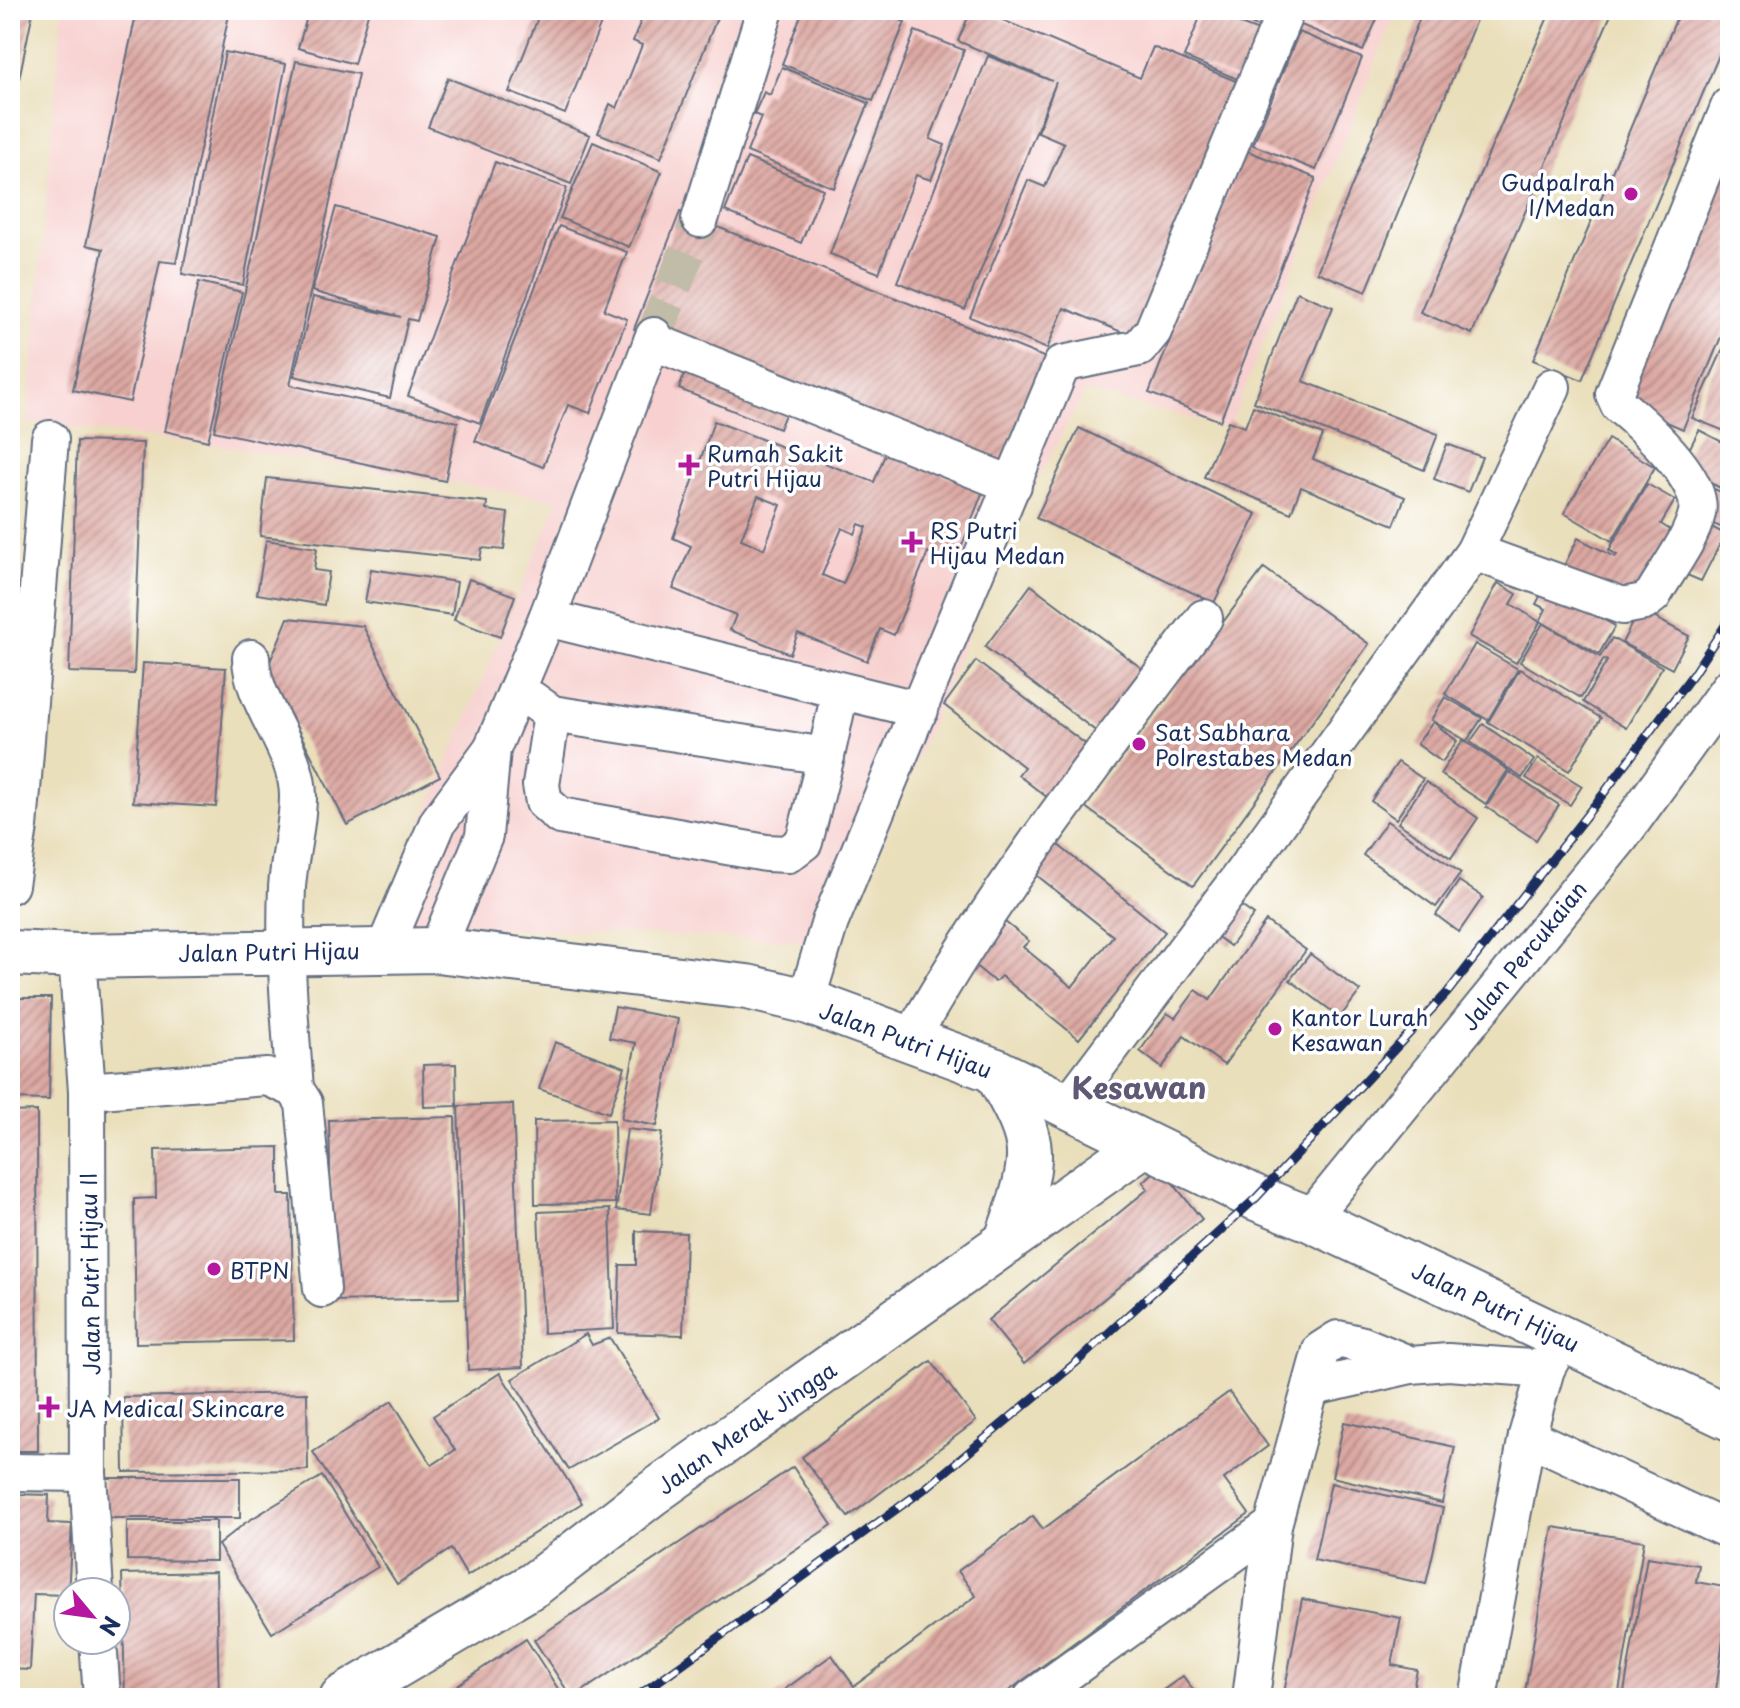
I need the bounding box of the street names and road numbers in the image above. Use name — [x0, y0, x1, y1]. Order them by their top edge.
street label: Jalan Percukaian — [1452, 873, 1594, 1037]
street label: Jalan Putri Hijau — [178, 933, 360, 969]
street label: Jalan Putri Hijau — [815, 992, 997, 1086]
street label: Jalan Putri Hijau II — [71, 1173, 107, 1375]
street label: Jalan Putri Hijau — [1407, 1253, 1585, 1359]
street label: Jalan Merak Jingga — [650, 1352, 843, 1501]

